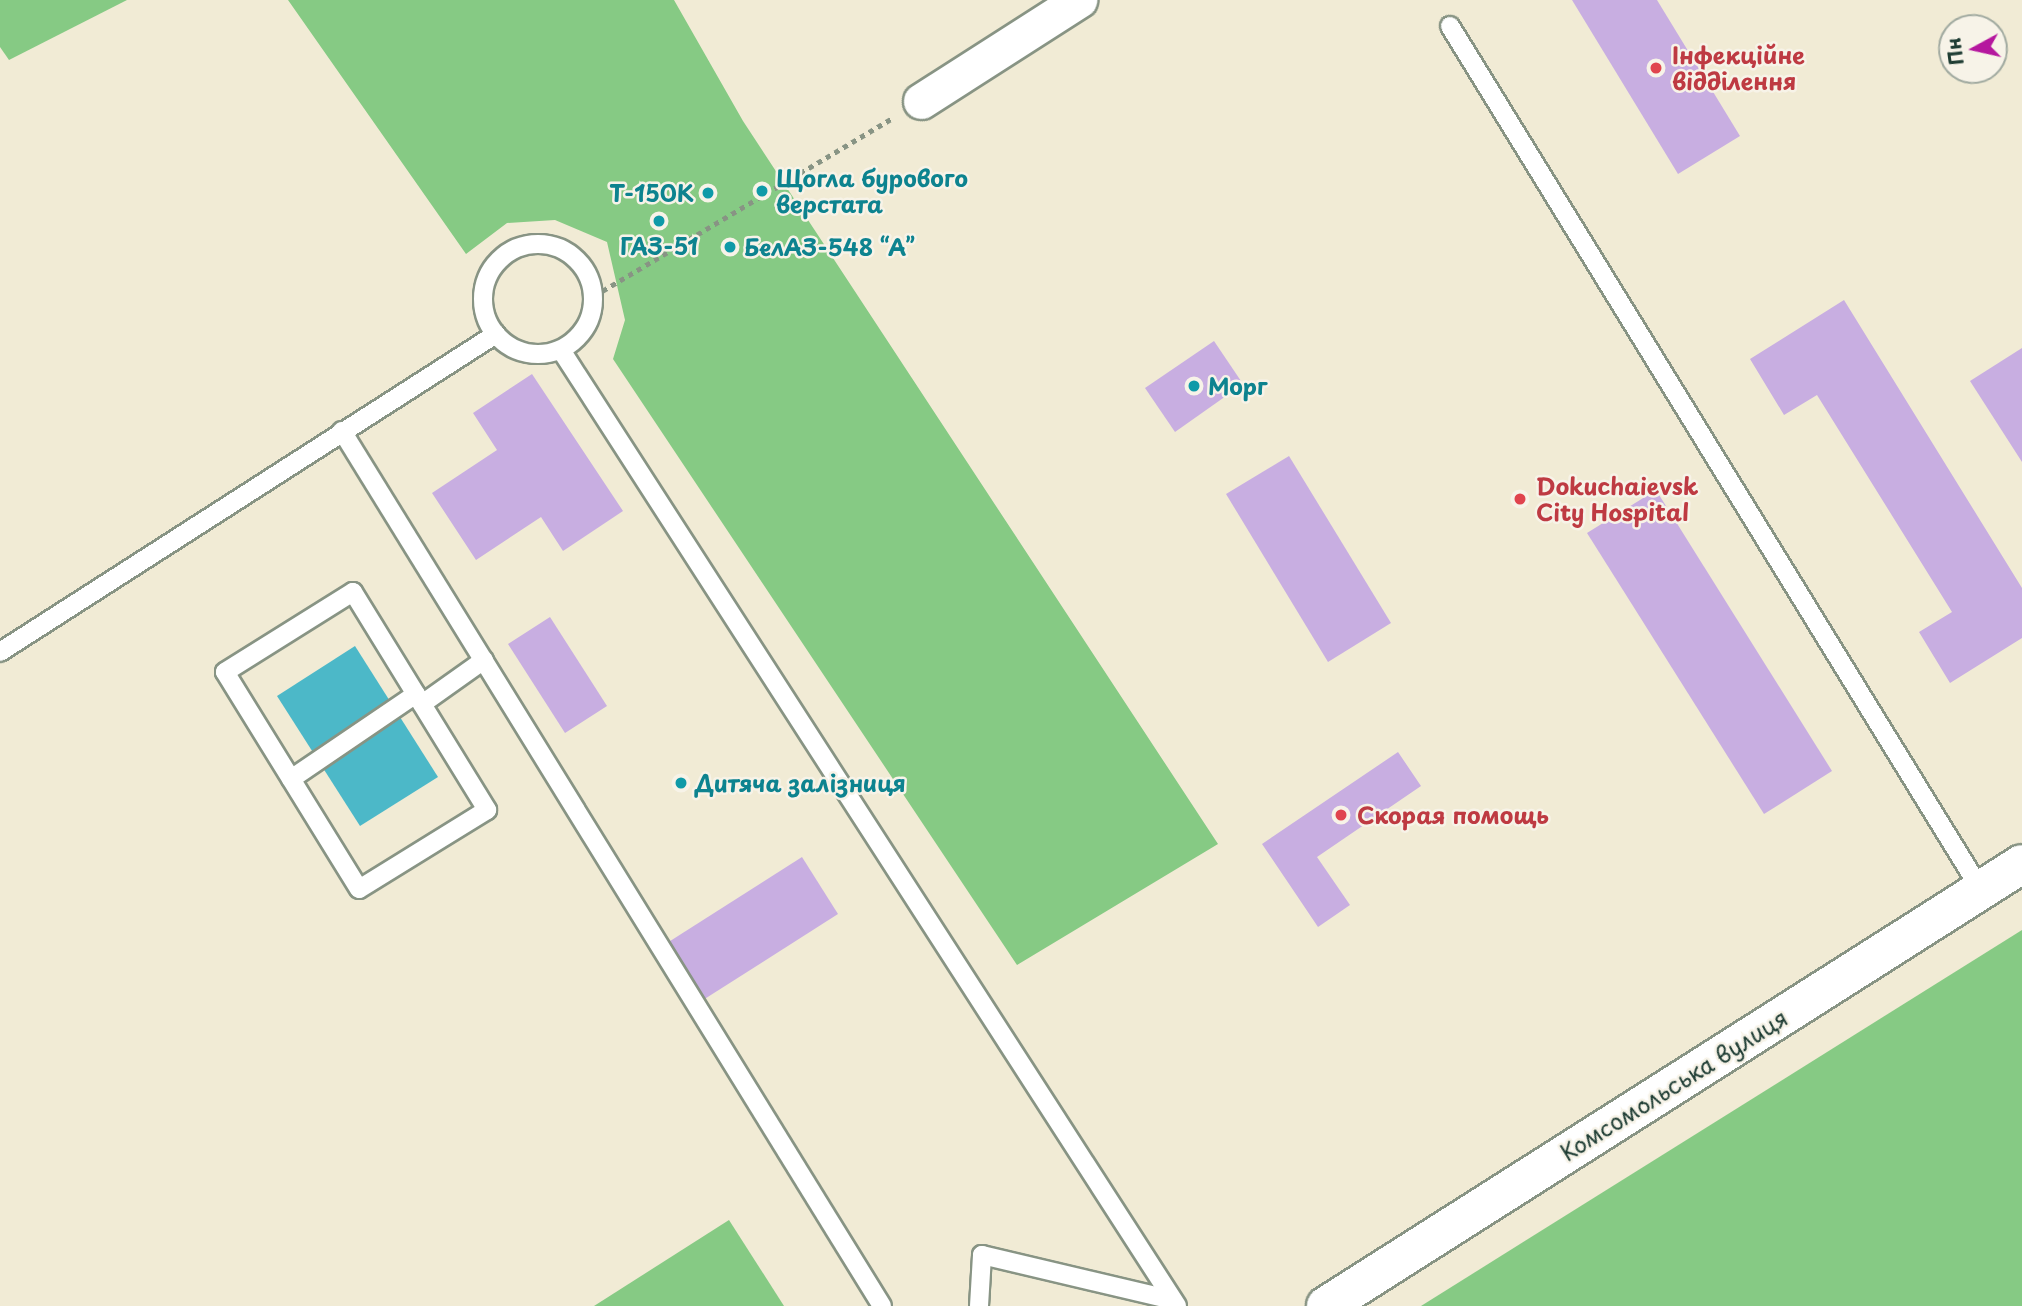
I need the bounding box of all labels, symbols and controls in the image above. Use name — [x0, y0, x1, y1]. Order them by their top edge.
north arrow — [1938, 14, 2008, 84]
text: Пн — [1938, 36, 1970, 67]
place label: Інфекційне відділення — [1672, 41, 1805, 95]
marker: Інфекційне відділення — [1646, 58, 1666, 78]
place label: Щогла бурового верстата — [776, 164, 968, 218]
place label: Т-150К — [609, 179, 694, 207]
marker: Щогла бурового верстата — [754, 183, 770, 199]
marker: Т-150К — [700, 185, 716, 201]
marker: ГАЗ-51 — [651, 213, 667, 229]
place label: ГАЗ-51 — [620, 232, 698, 260]
place label: БелАЗ-548 “А” — [744, 233, 915, 261]
marker: БелАЗ-548 “А” — [722, 239, 738, 255]
place label: Морг — [1208, 372, 1267, 400]
marker: Морг — [1186, 378, 1202, 394]
place label: Dokuchaievsk City Hospital — [1536, 472, 1698, 526]
marker: Dokuchaievsk City Hospital — [1510, 489, 1530, 509]
place label: Дитяча залізниця — [695, 769, 906, 797]
marker: Дитяча залізниця — [673, 775, 689, 791]
place label: Скорая помощь — [1357, 801, 1549, 829]
marker: Скорая помощь — [1331, 805, 1351, 825]
street label: Комсомольська вулиця — [1555, 1003, 1793, 1167]

